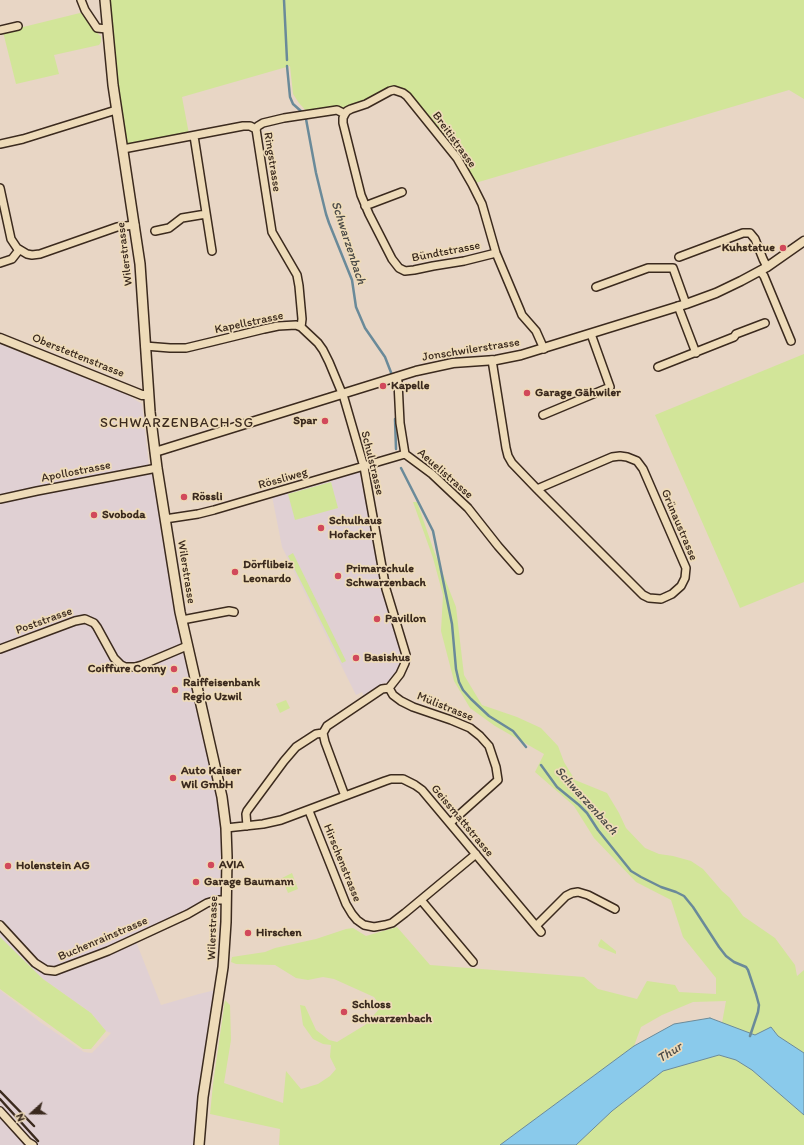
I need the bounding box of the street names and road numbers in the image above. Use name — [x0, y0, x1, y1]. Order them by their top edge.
street label: Breitistrasse — [429, 109, 479, 171]
street label: Ringstrasse — [260, 131, 284, 193]
street label: Wilerstrasse — [114, 221, 136, 287]
street label: Bündtstrasse — [411, 238, 481, 266]
street label: Kapellstrasse — [213, 309, 285, 337]
street label: Oberstettenstrasse — [30, 331, 126, 381]
street label: Jonschwilerstrasse — [421, 335, 521, 365]
street label: Schulstrasse — [357, 429, 387, 497]
street label: Aeuelistrasse — [414, 446, 476, 502]
street label: Apollostrasse — [40, 458, 112, 486]
street label: Rössliweg — [257, 465, 309, 493]
street label: Grünaustrasse — [658, 487, 700, 563]
street label: Wilerstrasse — [174, 539, 198, 605]
street label: Poststrasse — [14, 604, 74, 638]
street label: Mülistrasse — [415, 689, 475, 725]
street label: Geissmattstrasse — [428, 782, 496, 860]
street label: Hirschenstrasse — [320, 822, 364, 904]
street label: Wilerstrasse — [205, 896, 221, 960]
street label: Buchenrainstrasse — [56, 914, 150, 964]

